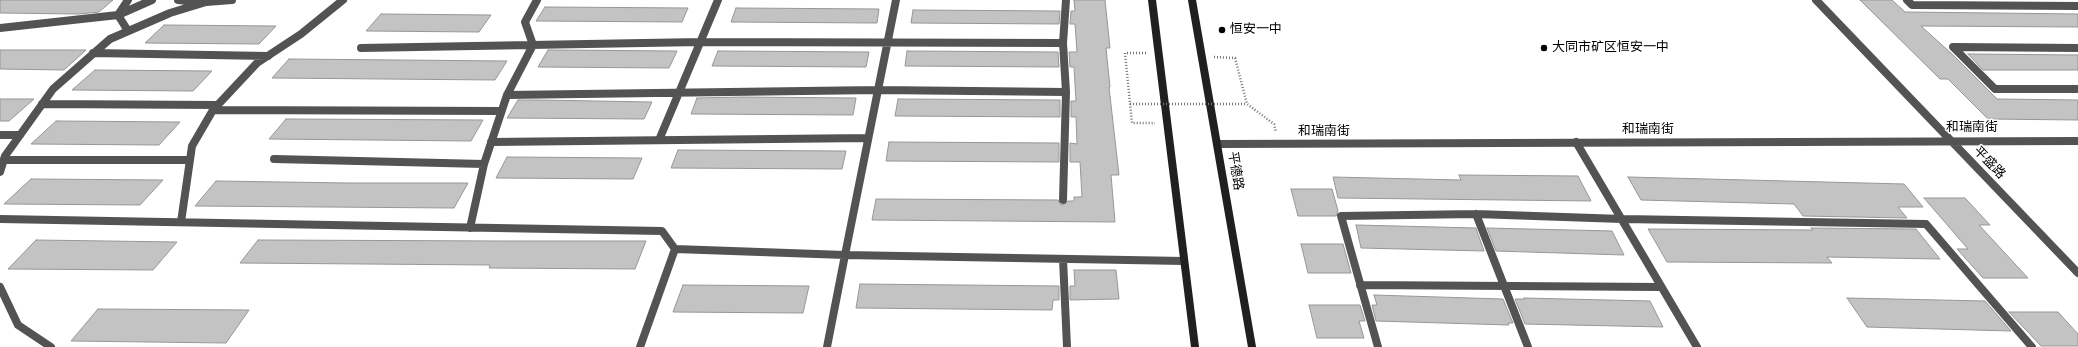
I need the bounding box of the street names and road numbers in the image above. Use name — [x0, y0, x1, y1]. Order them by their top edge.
street label: 和瑞南街 — [1946, 120, 1998, 136]
street label: 和瑞南街 — [1622, 122, 1674, 138]
street label: 和瑞南街 — [1298, 124, 1350, 140]
street label: 平盛路 — [1970, 144, 2008, 182]
street label: 平德路 — [1224, 151, 1246, 191]

